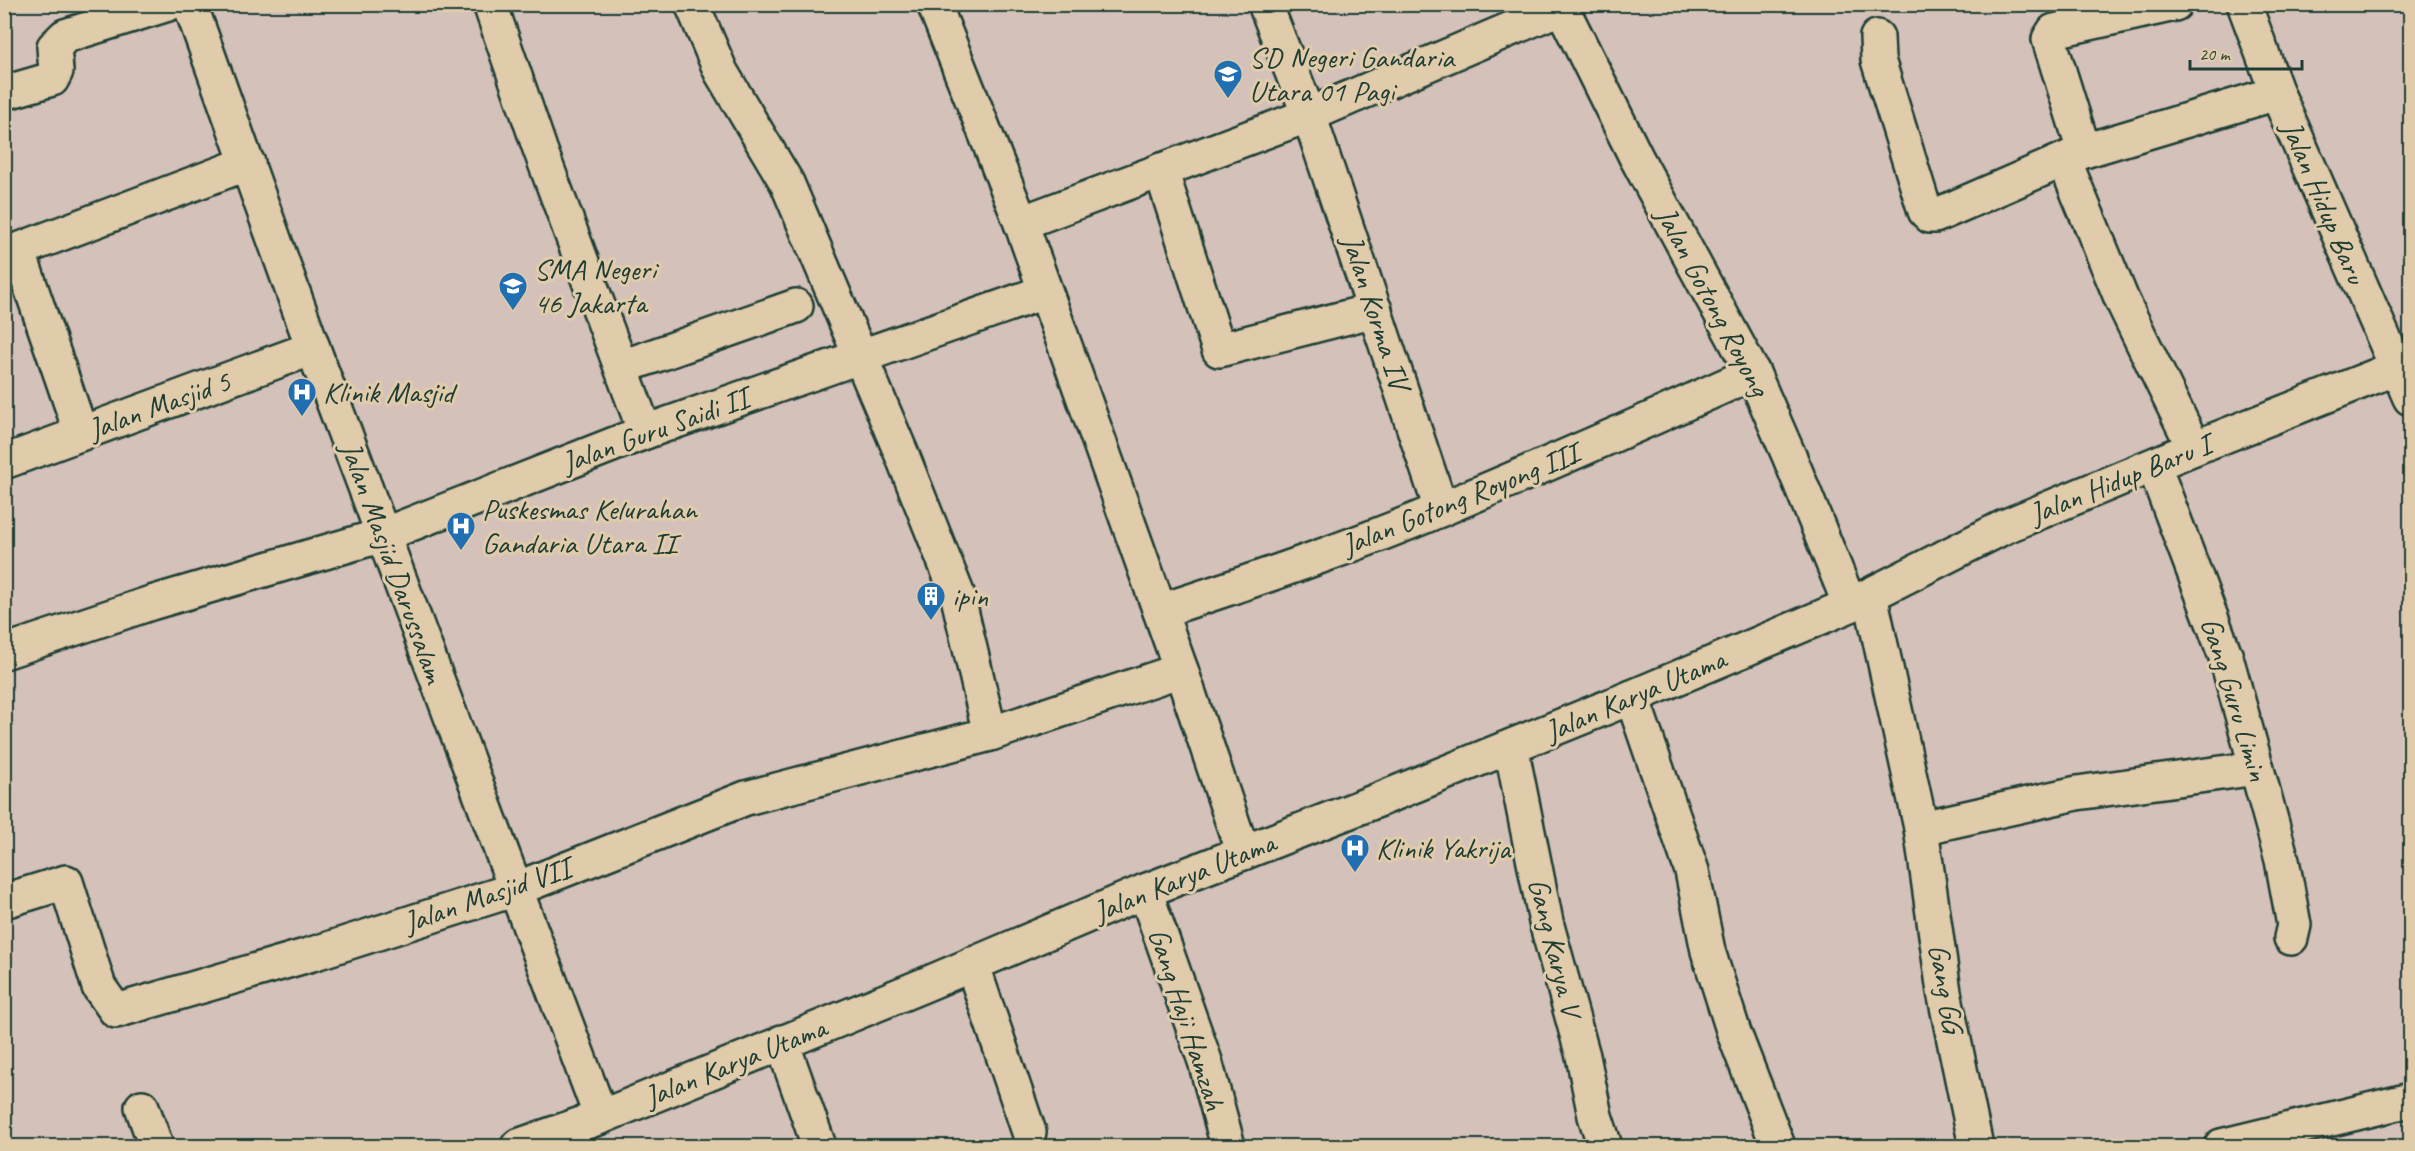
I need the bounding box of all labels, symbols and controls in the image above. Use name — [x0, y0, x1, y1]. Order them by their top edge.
scale bar — [2190, 33, 2302, 71]
place label: SD Negeri Gandaria Utara 01 Pagi — [1249, 38, 1456, 110]
text: 20 m — [2199, 43, 2232, 65]
school or university icon: SD Negeri Gandaria Utara 01 Pagi — [1212, 58, 1244, 100]
street label: Jalan Hidup Baru — [2272, 113, 2376, 291]
street label: Jalan Gotong Royong — [1646, 198, 1780, 404]
street label: Jalan Korma IV — [1333, 228, 1420, 399]
place label: SMA Negeri 46 Jakarta — [534, 250, 659, 322]
school or university icon: SMA Negeri 46 Jakarta — [497, 270, 529, 312]
street label: Jalan Masjid 5 — [81, 361, 237, 449]
place label: Klinik Masjid — [323, 373, 458, 411]
hospital icon: Klinik Masjid — [286, 376, 318, 418]
street label: Jalan Guru Saidi II — [555, 377, 759, 482]
street label: Jalan Hidup Baru I — [2022, 423, 2223, 533]
street label: Jalan Gotong Royong III — [1334, 432, 1590, 565]
street label: Jalan Masjid Darussalam — [331, 435, 455, 690]
place label: Puskesmas Kelurahan Gandaria Utara II — [482, 490, 698, 562]
hospital icon: Puskesmas Kelurahan Gandaria Utara II — [445, 510, 477, 552]
place label: ipin — [952, 577, 989, 615]
building icon: ipin — [915, 580, 947, 622]
street label: Gang Guru Limin — [2192, 613, 2278, 786]
street label: Jalan Karya Utama — [1537, 639, 1734, 751]
street label: Jalan Karya Utama — [1086, 822, 1283, 931]
place label: Klinik Yakrija — [1376, 829, 1512, 867]
hospital icon: Klinik Yakrija — [1339, 832, 1371, 874]
street label: Jalan Masjid VII — [397, 847, 581, 942]
street label: Gang Karya V — [1520, 874, 1592, 1025]
street label: Gang Haji Hamzah — [1140, 923, 1234, 1115]
street label: Gang GG — [1920, 941, 1973, 1039]
street label: Jalan Karya Utama — [637, 1007, 834, 1116]

